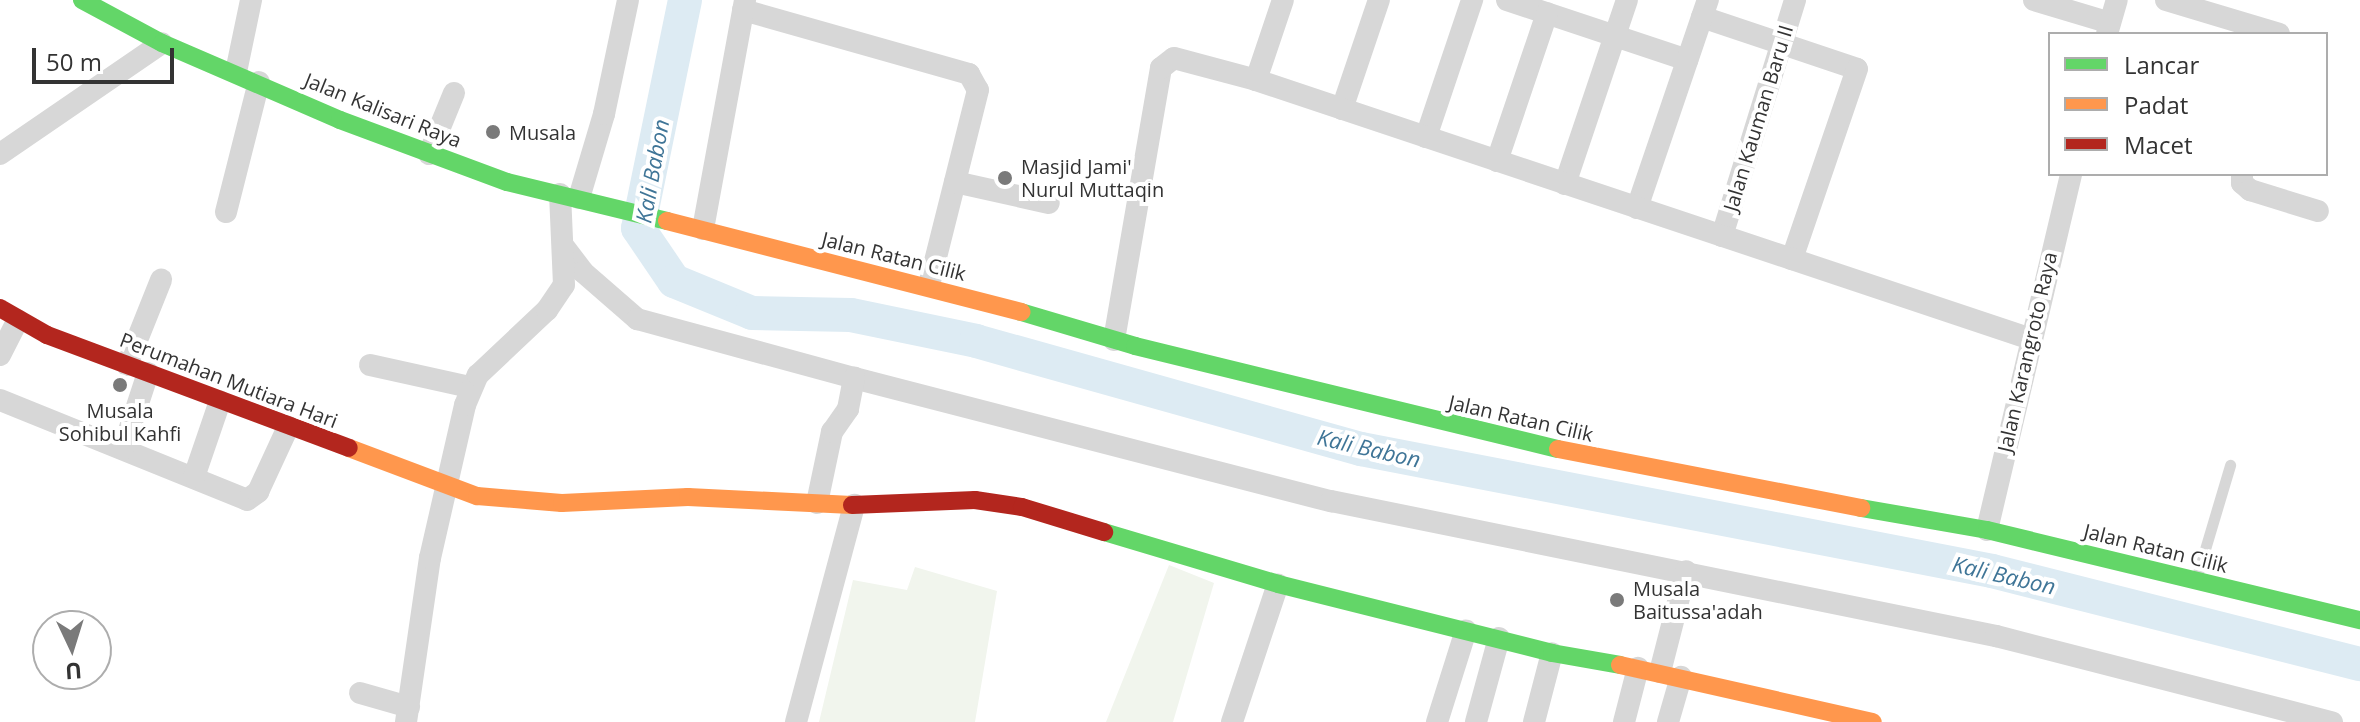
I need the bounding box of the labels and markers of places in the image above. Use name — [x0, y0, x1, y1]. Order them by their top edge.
place label: Musala — [509, 120, 576, 144]
marker: Musala — [484, 123, 502, 141]
place label: Masjid Jami' Nurul Muttaqin — [1021, 154, 1164, 201]
marker: Masjid Jami' Nurul Muttaqin — [996, 169, 1014, 187]
marker: Musala Sohibul Kahfi — [111, 376, 129, 394]
place label: Musala Sohibul Kahfi — [59, 398, 181, 445]
place label: Musala Baitussa'adah — [1633, 576, 1763, 623]
marker: Musala Baitussa'adah — [1608, 591, 1626, 609]

